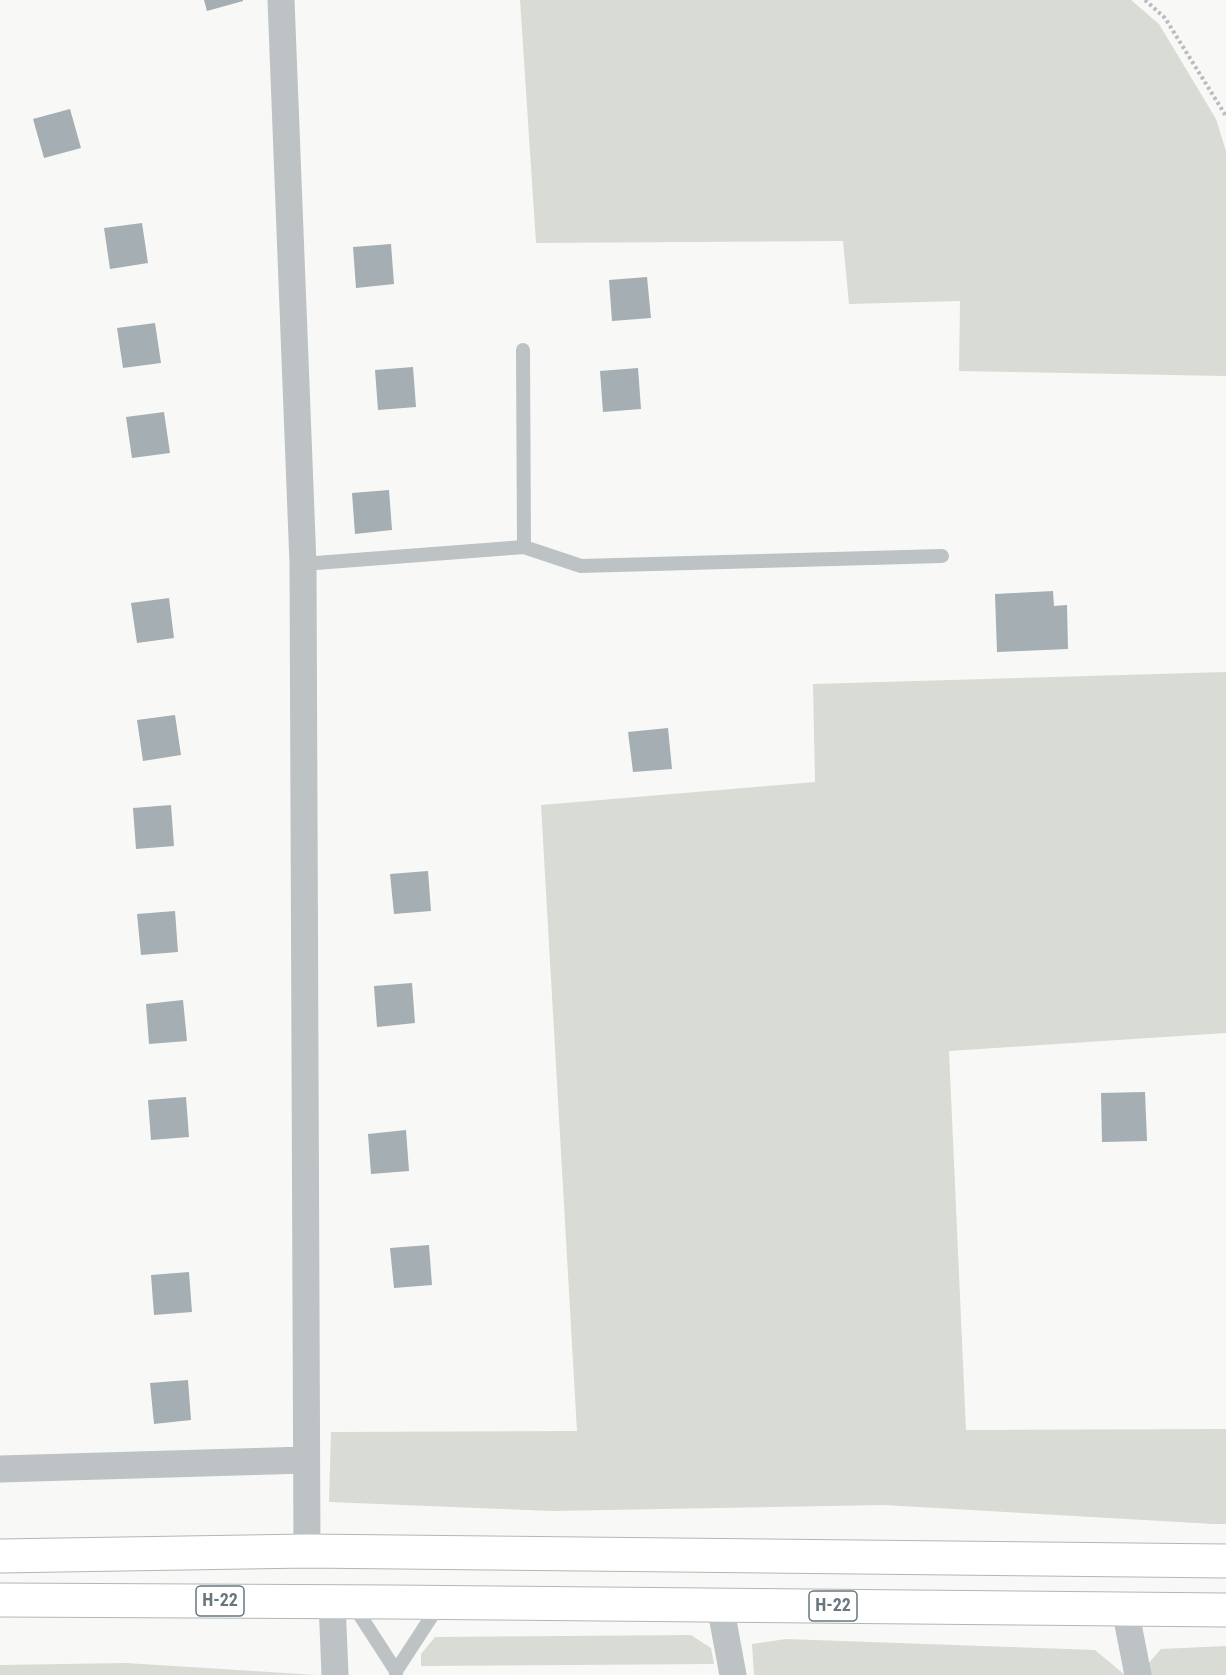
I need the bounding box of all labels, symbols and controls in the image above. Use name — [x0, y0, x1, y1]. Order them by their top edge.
road number: Н-22 — [196, 1586, 244, 1616]
road number: Н-22 — [809, 1591, 857, 1621]

